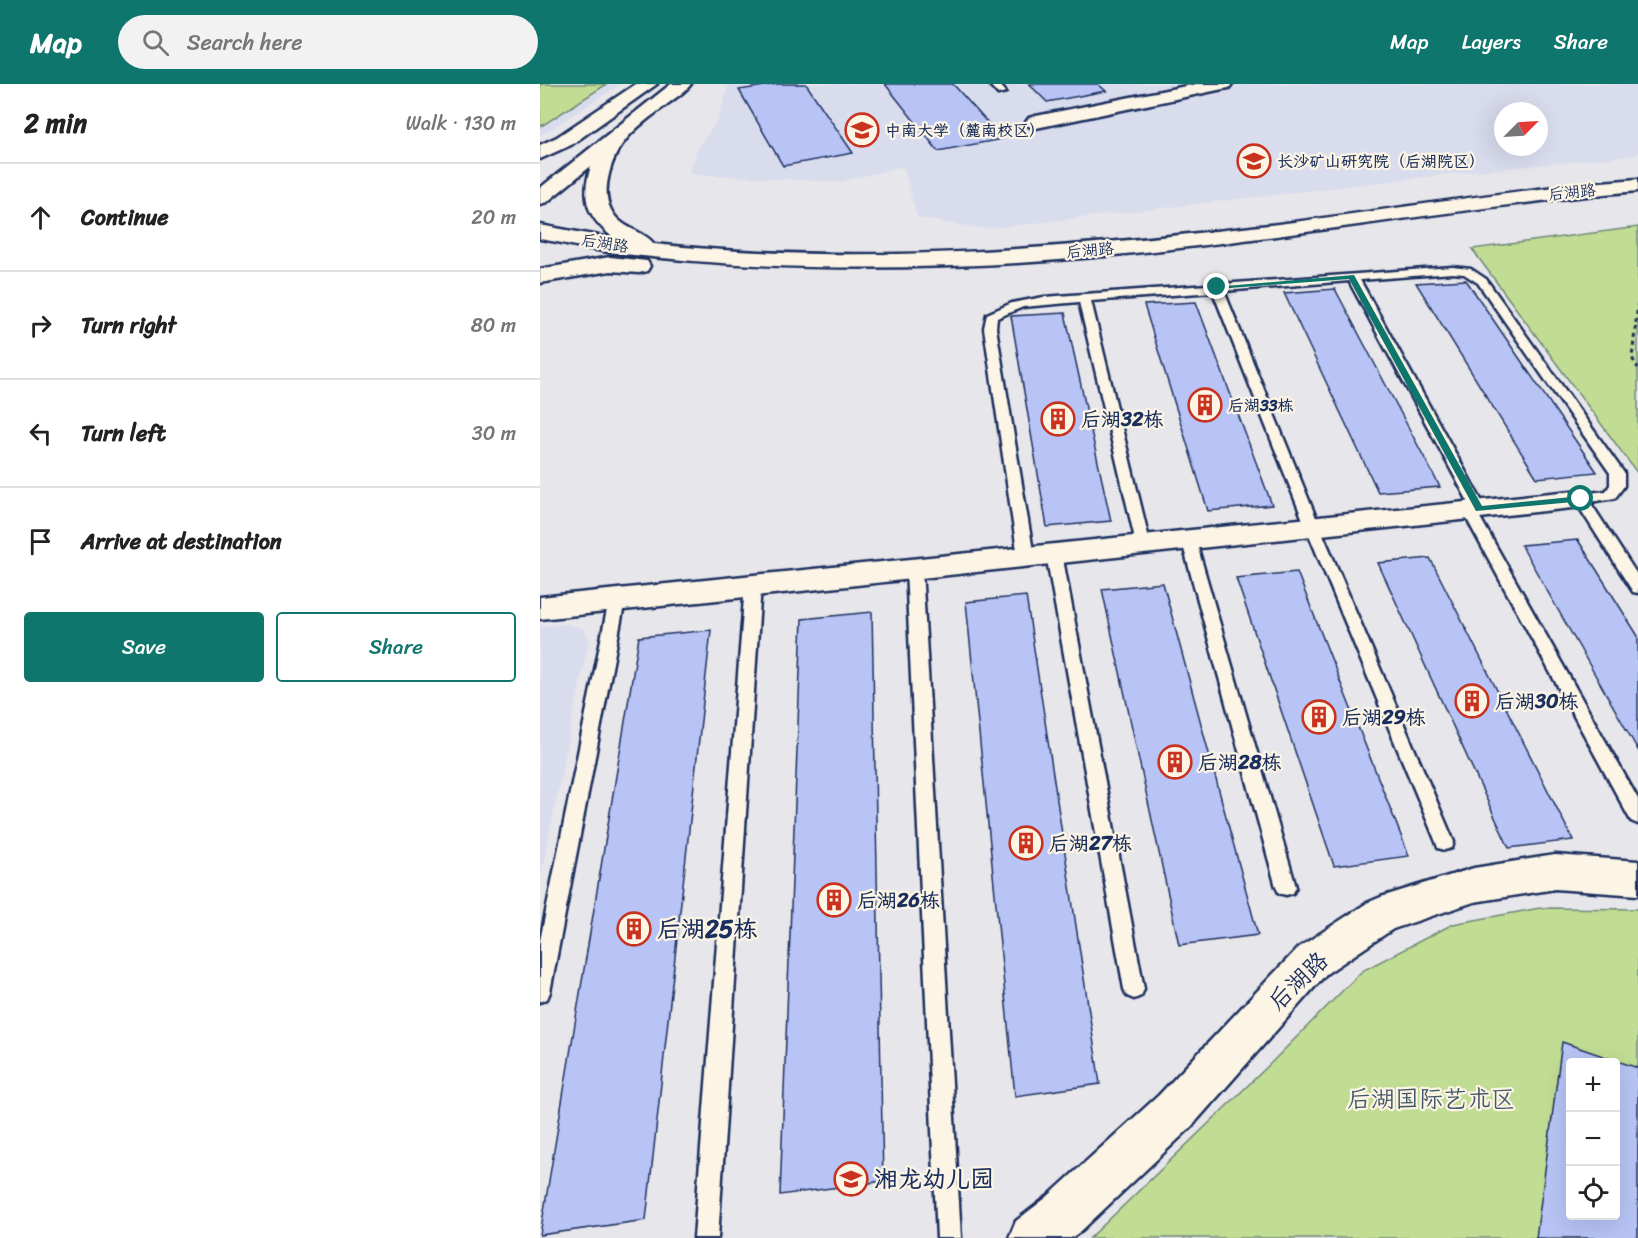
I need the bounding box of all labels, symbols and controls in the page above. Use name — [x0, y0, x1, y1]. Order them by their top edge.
search box — [118, 15, 538, 69]
text: Map — [30, 18, 82, 67]
text: Search here — [187, 23, 303, 62]
text: Map — [1390, 23, 1429, 61]
text: Layers — [1462, 23, 1521, 61]
text: Share — [1554, 23, 1608, 61]
icon: search — [139, 26, 172, 59]
text: 2 min — [24, 100, 87, 146]
north arrow — [1494, 102, 1548, 156]
text: Walk · 130 m — [406, 106, 516, 141]
school or university icon: 中南大学（麓南校区） — [844, 112, 880, 148]
place label: 中南大学（麓南校区） — [885, 116, 1045, 145]
school or university icon: 长沙矿山研究院（后湖院区） — [1236, 143, 1272, 179]
place label: 长沙矿山研究院（后湖院区） — [1277, 147, 1485, 176]
street label: 后湖路 — [1547, 175, 1597, 209]
text: Continue — [81, 198, 169, 237]
text: 20 m — [471, 200, 516, 235]
icon: ahead — [24, 201, 57, 234]
street label: 后湖路 — [579, 225, 631, 261]
street label: 后湖路 — [1065, 233, 1115, 267]
route end — [1203, 273, 1229, 299]
text: Turn right — [81, 306, 176, 345]
text: 80 m — [471, 308, 516, 343]
icon: right — [24, 309, 57, 342]
building icon: 后湖33栋 — [1187, 387, 1223, 423]
place label: 后湖33栋 — [1228, 391, 1294, 420]
building icon: 后湖32栋 — [1040, 401, 1076, 437]
place label: 后湖32栋 — [1081, 402, 1164, 437]
text: Turn left — [81, 414, 166, 453]
text: 30 m — [472, 416, 516, 451]
icon: left — [24, 417, 57, 450]
route start — [1567, 485, 1593, 511]
text: Arrive at destination — [81, 522, 282, 561]
icon: arrive — [24, 525, 57, 558]
button: Save — [24, 612, 264, 682]
button: Share — [276, 612, 516, 682]
building icon: 后湖30栋 — [1454, 683, 1490, 719]
place label: 后湖30栋 — [1495, 684, 1579, 719]
building icon: 后湖29栋 — [1301, 699, 1337, 735]
place label: 后湖29栋 — [1342, 700, 1426, 735]
building icon: 后湖28栋 — [1157, 744, 1193, 780]
place label: 后湖28栋 — [1198, 745, 1282, 780]
building icon: 后湖27栋 — [1008, 825, 1044, 861]
place label: 后湖27栋 — [1049, 826, 1132, 861]
building icon: 后湖26栋 — [816, 882, 852, 918]
place label: 后湖26栋 — [857, 883, 940, 918]
place label: 后湖25栋 — [657, 908, 758, 950]
building icon: 后湖25栋 — [616, 911, 652, 947]
street label: 后湖路 — [1258, 941, 1338, 1021]
map controls — [1566, 1058, 1620, 1220]
button: + — [1566, 1058, 1620, 1112]
park label: 后湖国际艺术区 — [1347, 1078, 1515, 1120]
button: − — [1566, 1112, 1620, 1166]
place label: 湘龙幼儿园 — [874, 1158, 994, 1200]
school or university icon: 湘龙幼儿园 — [833, 1161, 869, 1197]
button: locate — [1566, 1166, 1620, 1220]

